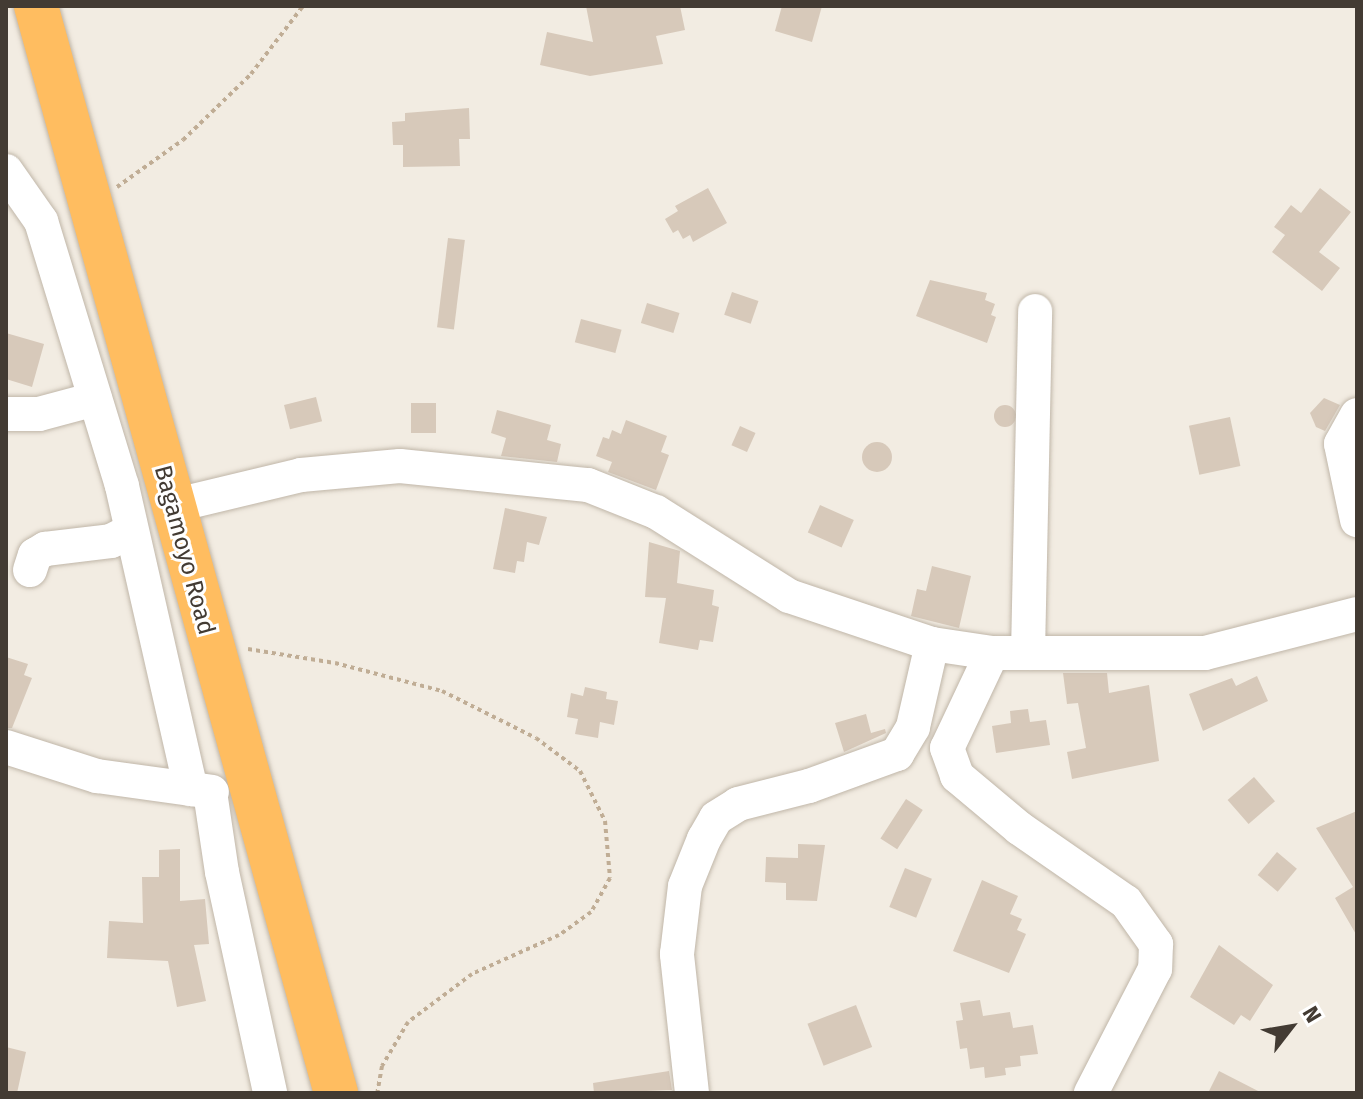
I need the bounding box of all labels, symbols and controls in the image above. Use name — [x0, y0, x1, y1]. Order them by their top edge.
street label: Bagamoyo Road — [148, 462, 220, 638]
north arrow — [1251, 987, 1331, 1067]
text: N — [1297, 1001, 1327, 1028]

